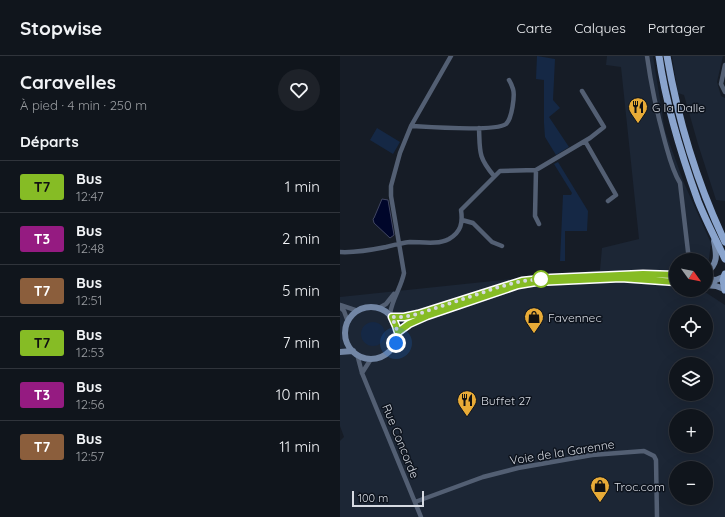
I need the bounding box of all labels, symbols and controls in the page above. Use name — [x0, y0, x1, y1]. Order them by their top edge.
text: Stopwise — [20, 16, 102, 40]
text: Carte — [517, 19, 552, 37]
text: Calques — [574, 19, 626, 37]
text: Partager — [648, 19, 705, 37]
button: heart — [278, 69, 320, 111]
text: Caravelles — [20, 70, 116, 94]
restaurant icon: G la Dalle — [627, 96, 649, 124]
text: À pied · 4 min · 250 m — [20, 97, 147, 113]
place label: G la Dalle — [652, 100, 705, 115]
text: Départs — [20, 132, 79, 151]
text: Bus — [76, 169, 102, 188]
text: 1 min — [285, 177, 320, 196]
text: T7 — [34, 178, 50, 196]
text: 12:47 — [76, 188, 104, 204]
text: Bus — [76, 221, 102, 240]
text: 2 min — [282, 229, 320, 248]
text: T3 — [34, 230, 50, 248]
text: 12:48 — [76, 240, 104, 256]
north arrow — [669, 253, 713, 297]
map controls — [669, 253, 713, 505]
unlabelled marker — [532, 270, 550, 288]
text: Bus — [76, 273, 102, 292]
text: 5 min — [282, 281, 320, 300]
text: T7 — [34, 282, 50, 300]
text: 12:51 — [76, 292, 102, 308]
button: locate — [669, 305, 713, 349]
shop icon: Favennec — [523, 306, 545, 334]
place label: Favennec — [548, 310, 602, 325]
text: Bus — [76, 325, 102, 344]
text: 7 min — [283, 333, 320, 352]
your location — [386, 333, 406, 353]
text: T7 — [34, 334, 50, 352]
text: 12:53 — [76, 344, 104, 360]
button: layers — [669, 357, 713, 401]
text: Bus — [76, 377, 102, 396]
text: 10 min — [276, 385, 320, 404]
text: T3 — [34, 386, 50, 404]
restaurant icon: Buffet 27 — [456, 389, 478, 417]
place label: Buffet 27 — [481, 393, 531, 408]
text: 12:56 — [76, 396, 105, 412]
street label: Rue Concorde — [379, 402, 423, 480]
button: + — [669, 409, 713, 453]
text: Bus — [76, 429, 102, 448]
street label: Voie de la Garenne — [509, 436, 616, 468]
text: 11 min — [279, 437, 320, 456]
text: T7 — [34, 438, 50, 456]
text: 12:57 — [76, 448, 104, 464]
button: − — [669, 461, 713, 505]
shop icon: Troc.com — [589, 475, 611, 503]
place label: Troc.com — [614, 479, 665, 494]
scale bar — [352, 489, 424, 508]
text: 100 m — [358, 491, 388, 505]

